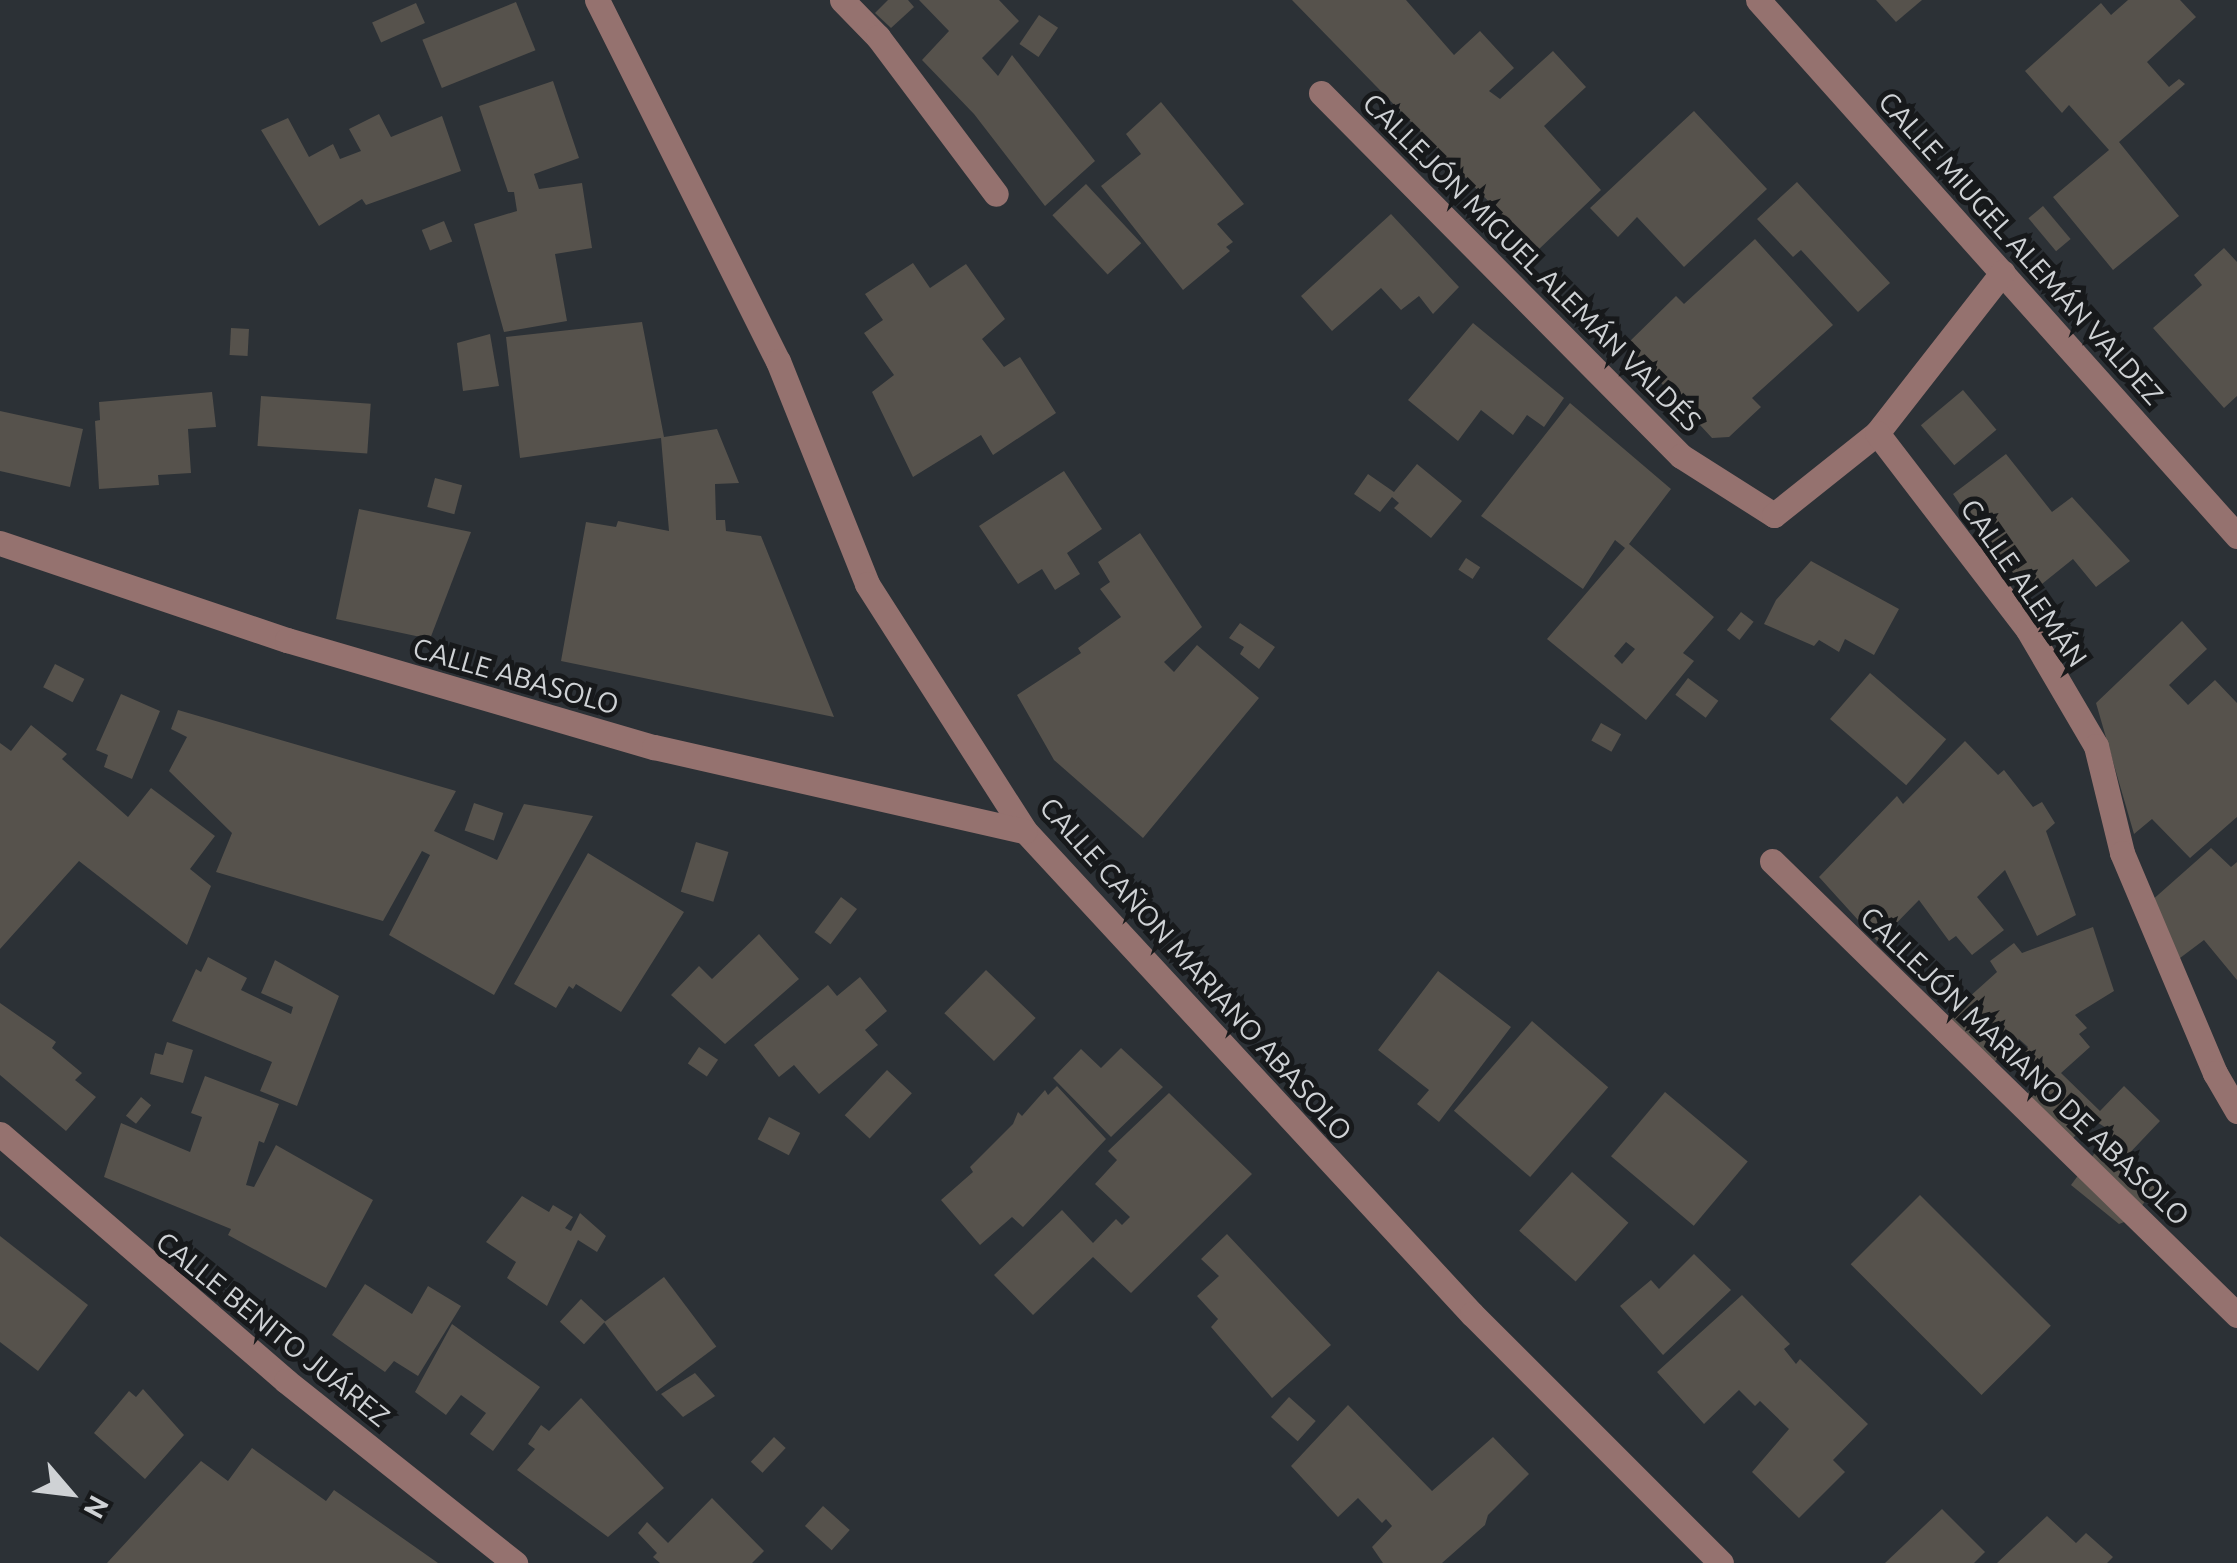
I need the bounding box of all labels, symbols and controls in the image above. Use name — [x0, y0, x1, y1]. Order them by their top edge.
street label: CALLE MIUGEL ALEMÁN VALDEZ — [1872, 85, 2170, 411]
street label: CALLEJÓN MIGUEL ALEMÁN VALDÉS — [1356, 86, 1708, 438]
street label: CALLE ALEMÁN — [1954, 493, 2094, 673]
street label: CALLE ABASOLO — [409, 631, 623, 721]
street label: CALLE CAÑON MARIANO ABASOLO — [1033, 790, 1359, 1148]
street label: CALLEJÓN MARIANO DE ABASOLO — [1854, 900, 2196, 1232]
street label: CALLE BENITO JUÁREZ — [150, 1225, 396, 1433]
north arrow — [20, 1443, 120, 1543]
text: N — [78, 1491, 116, 1524]

